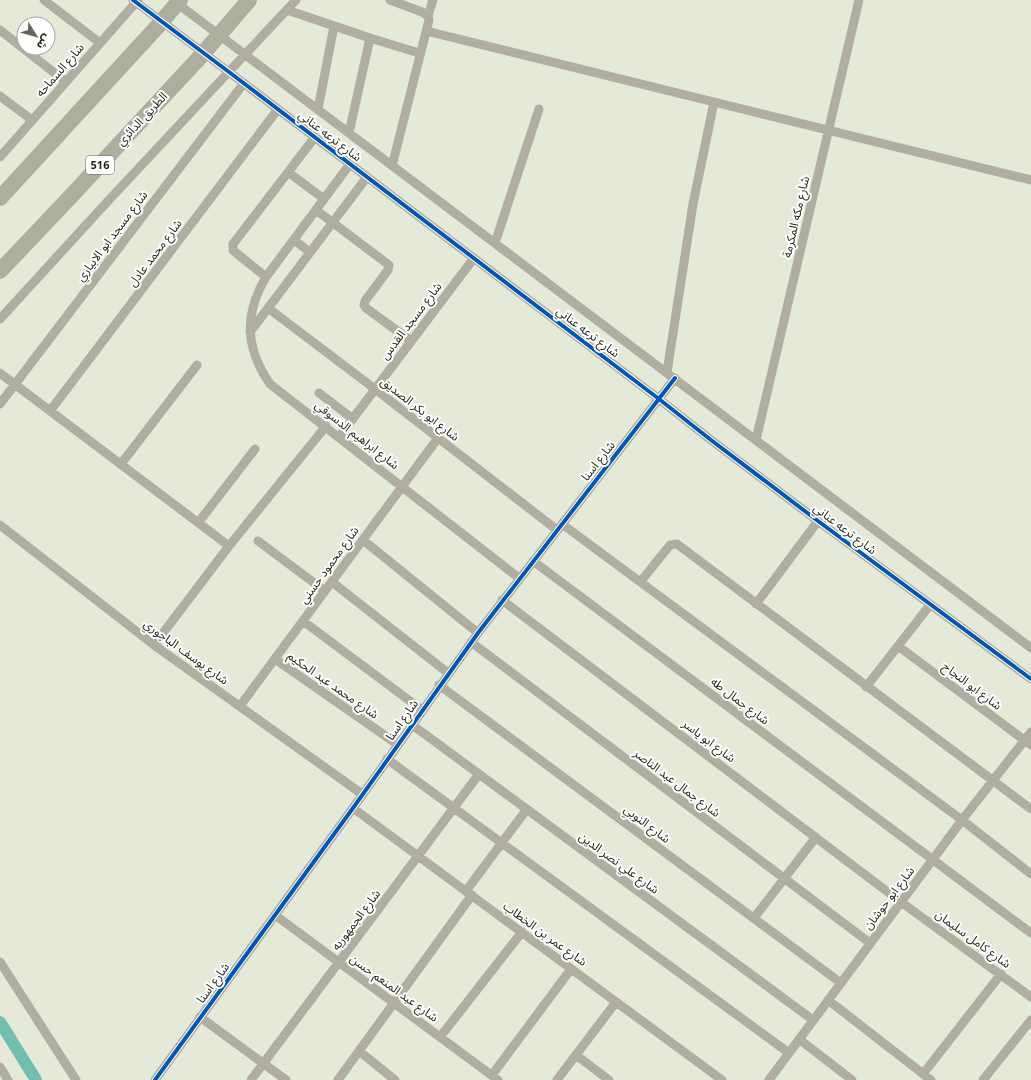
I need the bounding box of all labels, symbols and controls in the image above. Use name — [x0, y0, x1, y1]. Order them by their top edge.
north arrow — [16, 16, 56, 56]
street label: شارع السماحه — [33, 40, 87, 100]
street label: الطريق الدائري — [112, 88, 172, 150]
street label: شارع ترعه عناني — [294, 106, 365, 166]
road number: 516 — [86, 156, 114, 174]
street label: شارع مكه المكرمة — [778, 174, 814, 260]
street label: شارع مسجد ابو الابياري — [72, 187, 153, 286]
street label: شارع محمد عادل — [124, 215, 186, 291]
street label: شارع مسجد القدس — [376, 278, 446, 364]
street label: شارع ترعه عناني — [552, 302, 623, 362]
street label: شارع ابو بكر الصديق — [377, 372, 463, 446]
street label: شارع ابراهيم الدسوقي — [310, 396, 403, 474]
street label: شارع اسنا — [577, 437, 619, 485]
street label: شارع ترعه عناني — [809, 499, 880, 559]
street label: شارع محمود حسني — [295, 522, 364, 608]
street label: شارع يوسف الباجوري — [139, 615, 232, 690]
street label: شارع محمد عبد الحكيم — [284, 647, 382, 723]
street label: شارع ابو النجاح — [939, 658, 1005, 714]
street label: شارع جمال طه — [707, 673, 773, 729]
street label: شارع اسنا — [381, 696, 423, 744]
street label: شارع ابو ياسر — [678, 714, 739, 767]
street label: شارع جمال عبد الناصر — [629, 744, 724, 822]
street label: شارع النوبي — [619, 800, 674, 848]
street label: شارع علي نصر الدين — [575, 828, 663, 899]
street label: شارع ابو حوشان — [859, 863, 919, 933]
street label: شارع الجمهوريه — [327, 886, 385, 954]
street label: شارع عمر بن الخطاب — [499, 897, 591, 971]
street label: شارع كامل سليمان — [932, 905, 1014, 973]
street label: شارع عبد المنعم حسن — [346, 950, 442, 1026]
street label: شارع اسنا — [192, 959, 234, 1007]

